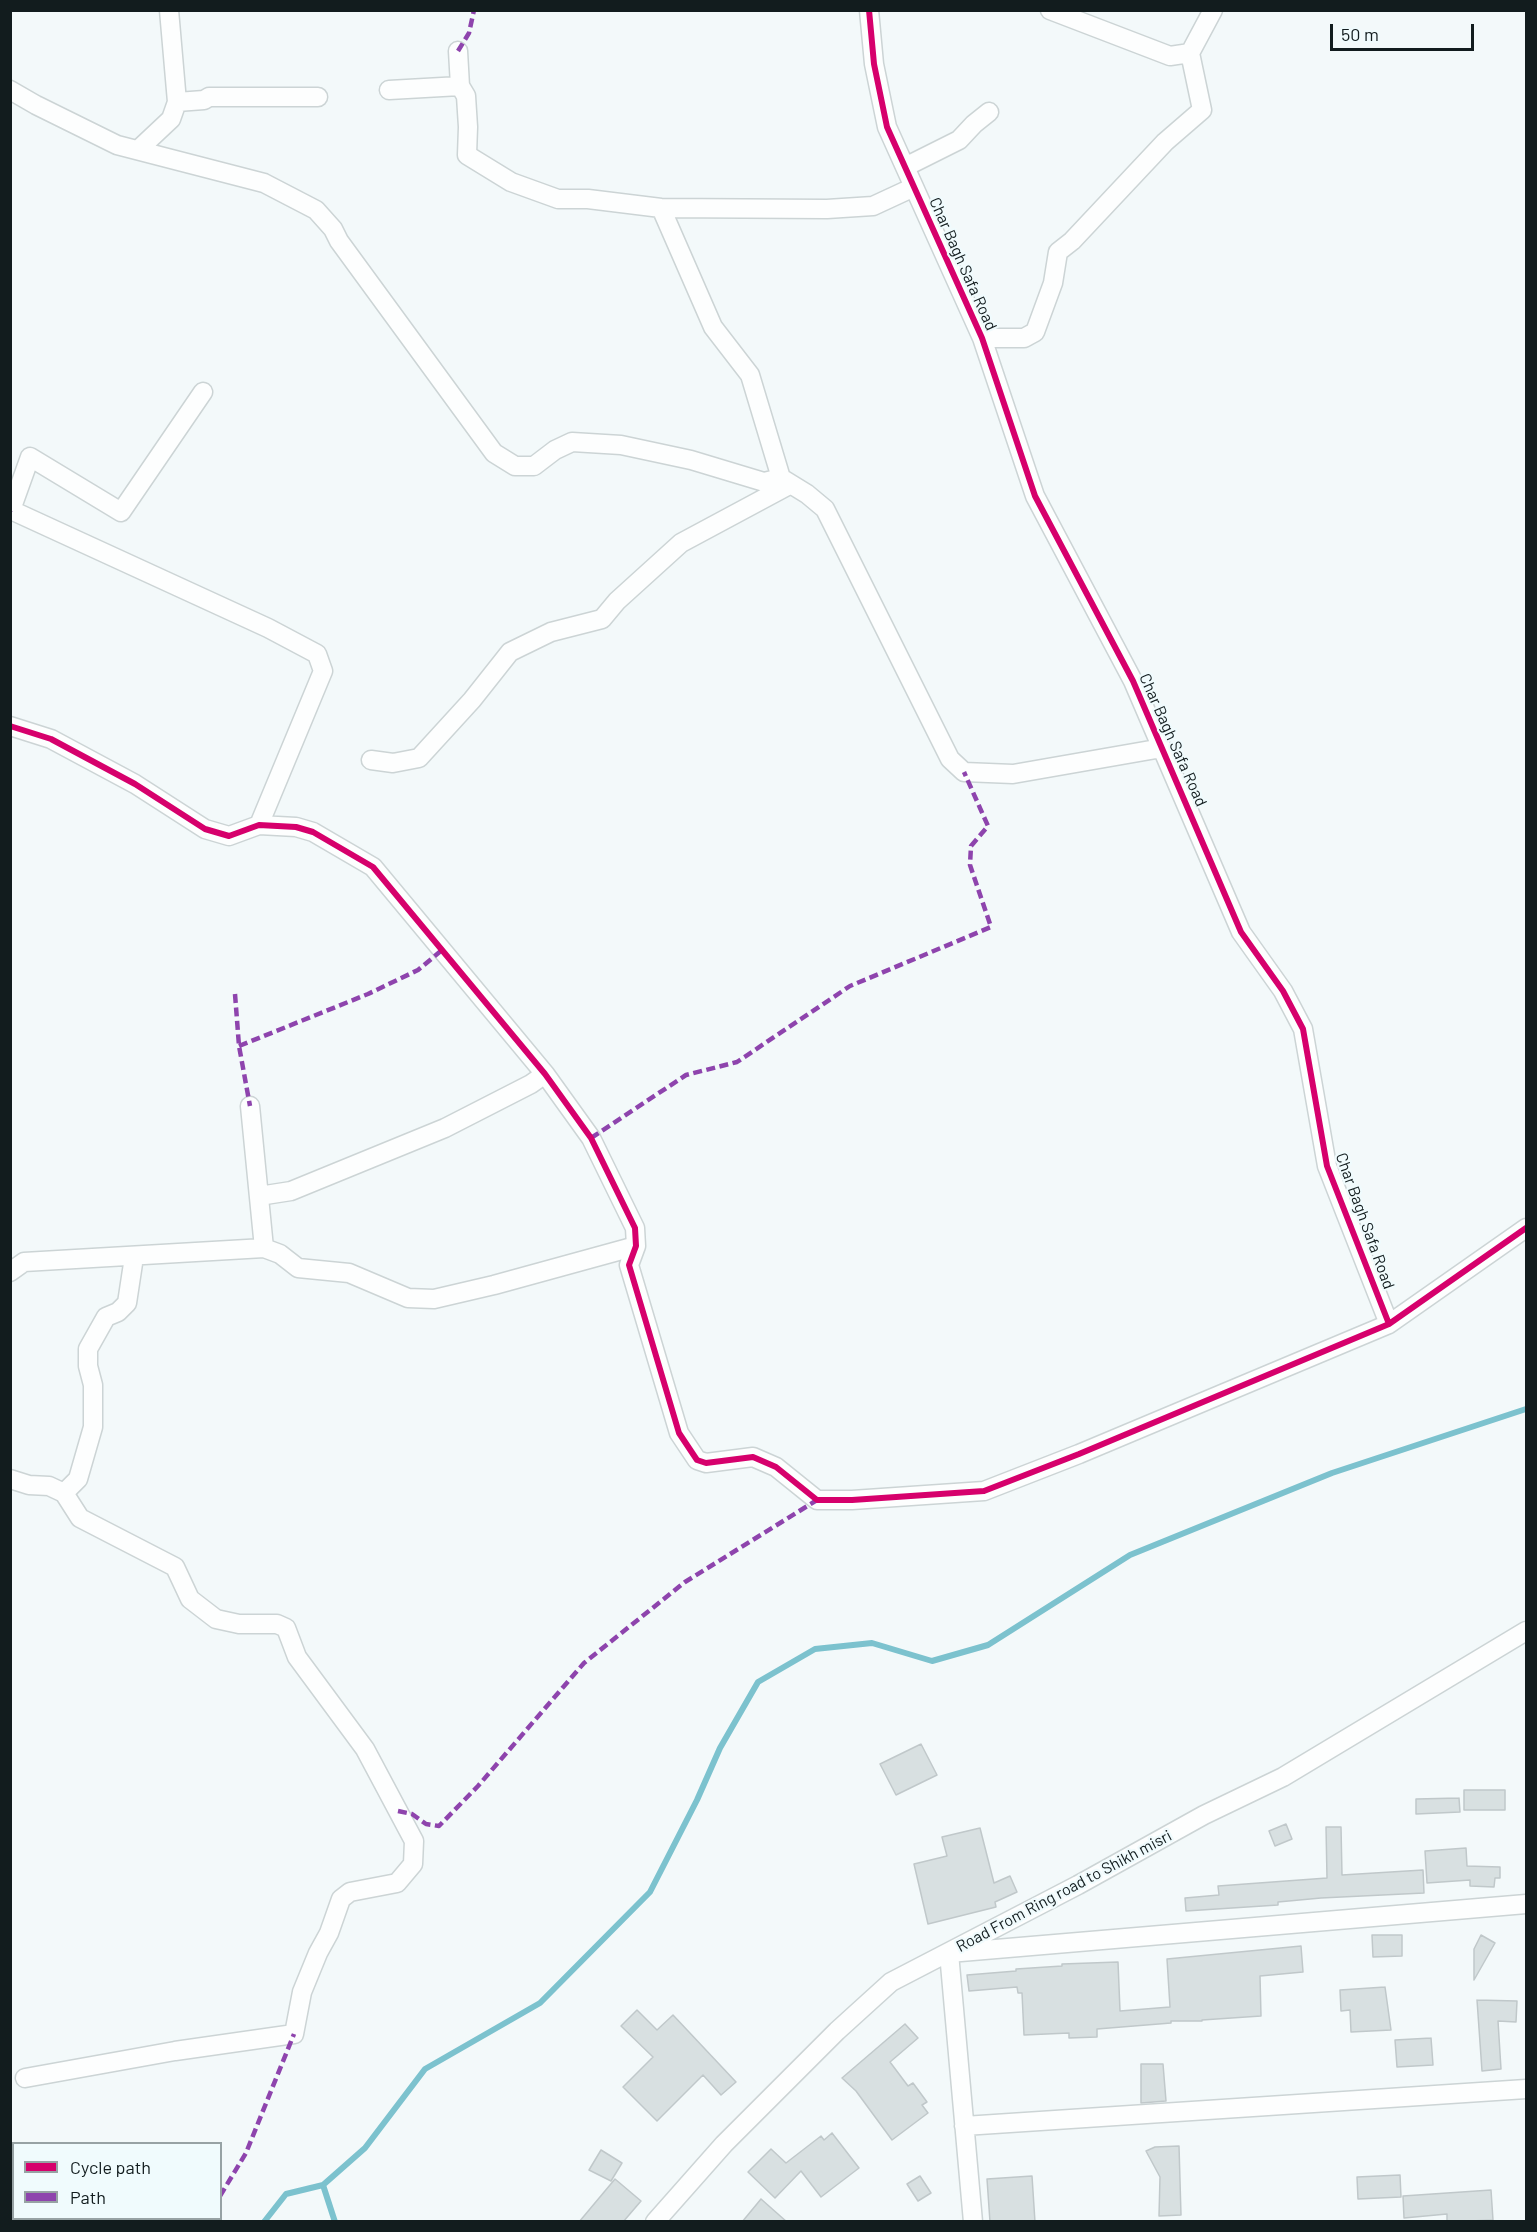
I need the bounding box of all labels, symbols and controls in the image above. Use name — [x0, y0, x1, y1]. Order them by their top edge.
scale bar — [1333, 12, 1477, 50]
text: 50 m — [1341, 23, 1379, 45]
street label: Char Bagh Safa Road — [925, 194, 1001, 334]
street label: Char Bagh Safa Road — [1135, 670, 1211, 810]
street label: Char Bagh Safa Road — [1331, 1150, 1399, 1292]
street label: Road From Ring road to Shikh misri — [953, 1826, 1175, 1956]
legend — [12, 2142, 222, 2220]
text: Cycle path — [70, 2156, 151, 2178]
text: Path — [70, 2186, 106, 2208]

